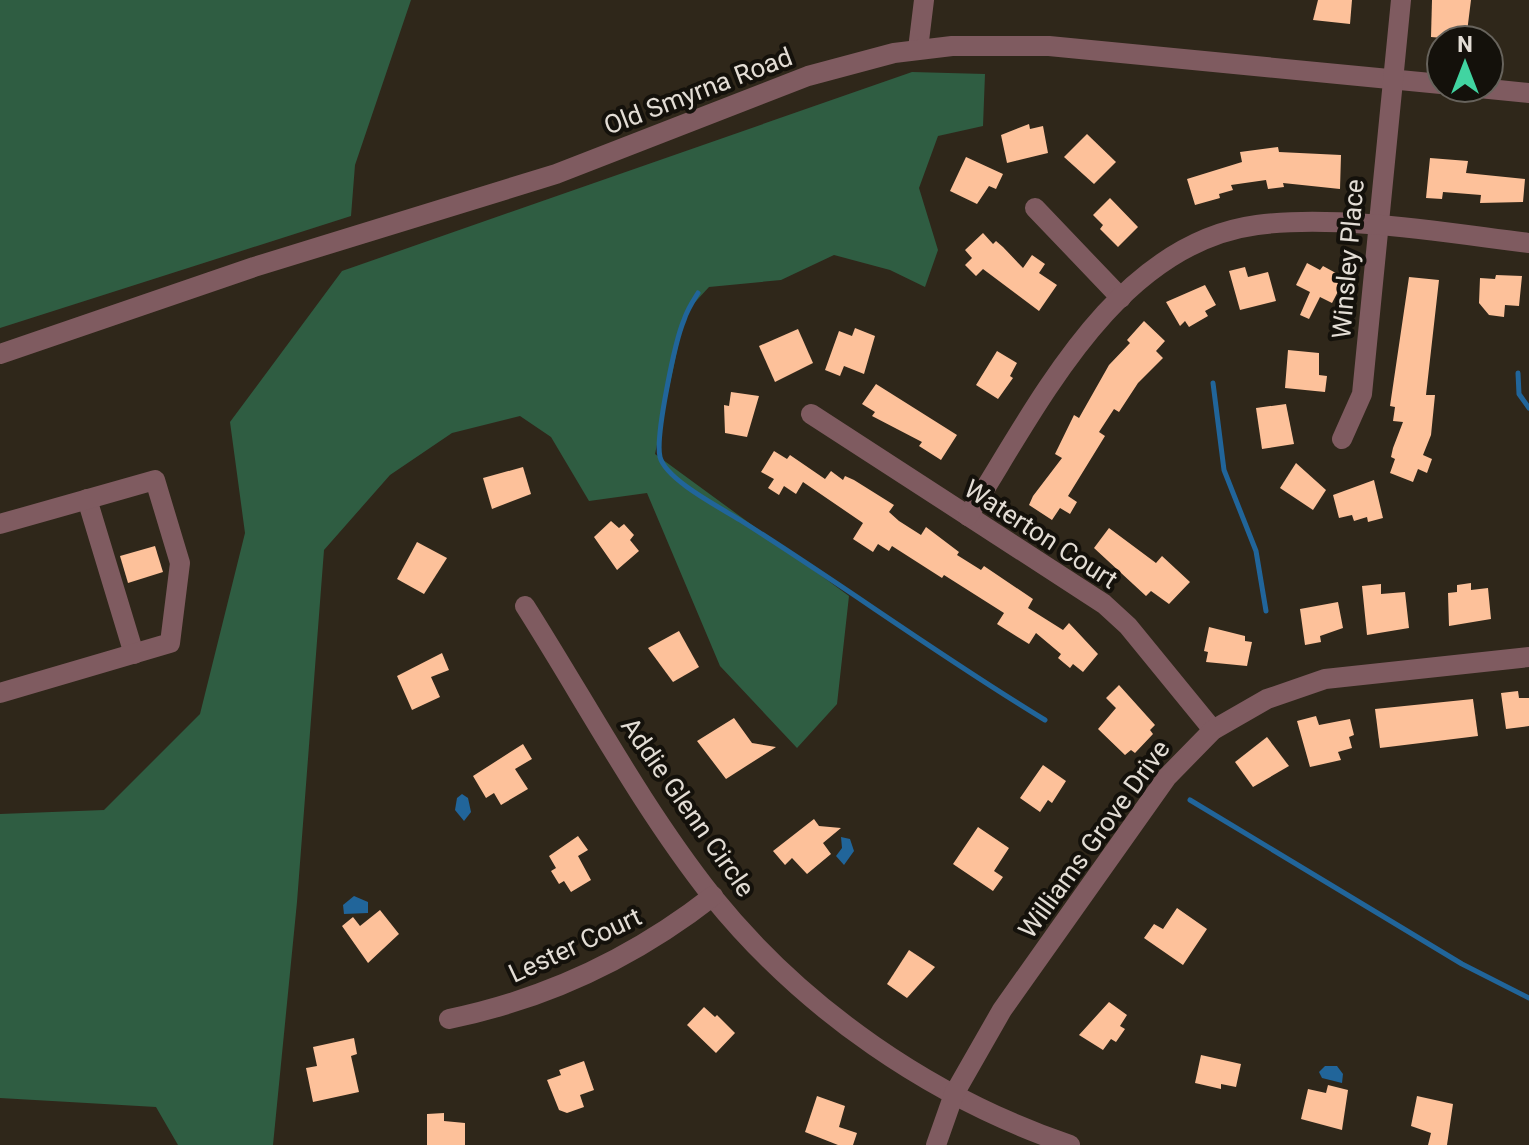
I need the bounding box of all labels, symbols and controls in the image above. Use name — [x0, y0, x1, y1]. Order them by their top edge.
north arrow — [1425, 24, 1505, 104]
text: N — [1457, 32, 1473, 57]
street label: Old Smyrna Road — [600, 41, 796, 141]
street label: Winsley Place — [1326, 178, 1370, 340]
street label: Waterton Court — [959, 473, 1123, 595]
street label: Addie Glenn Circle — [615, 712, 761, 902]
street label: Williams Grove Drive — [1012, 734, 1176, 944]
street label: Lester Court — [504, 901, 646, 989]

